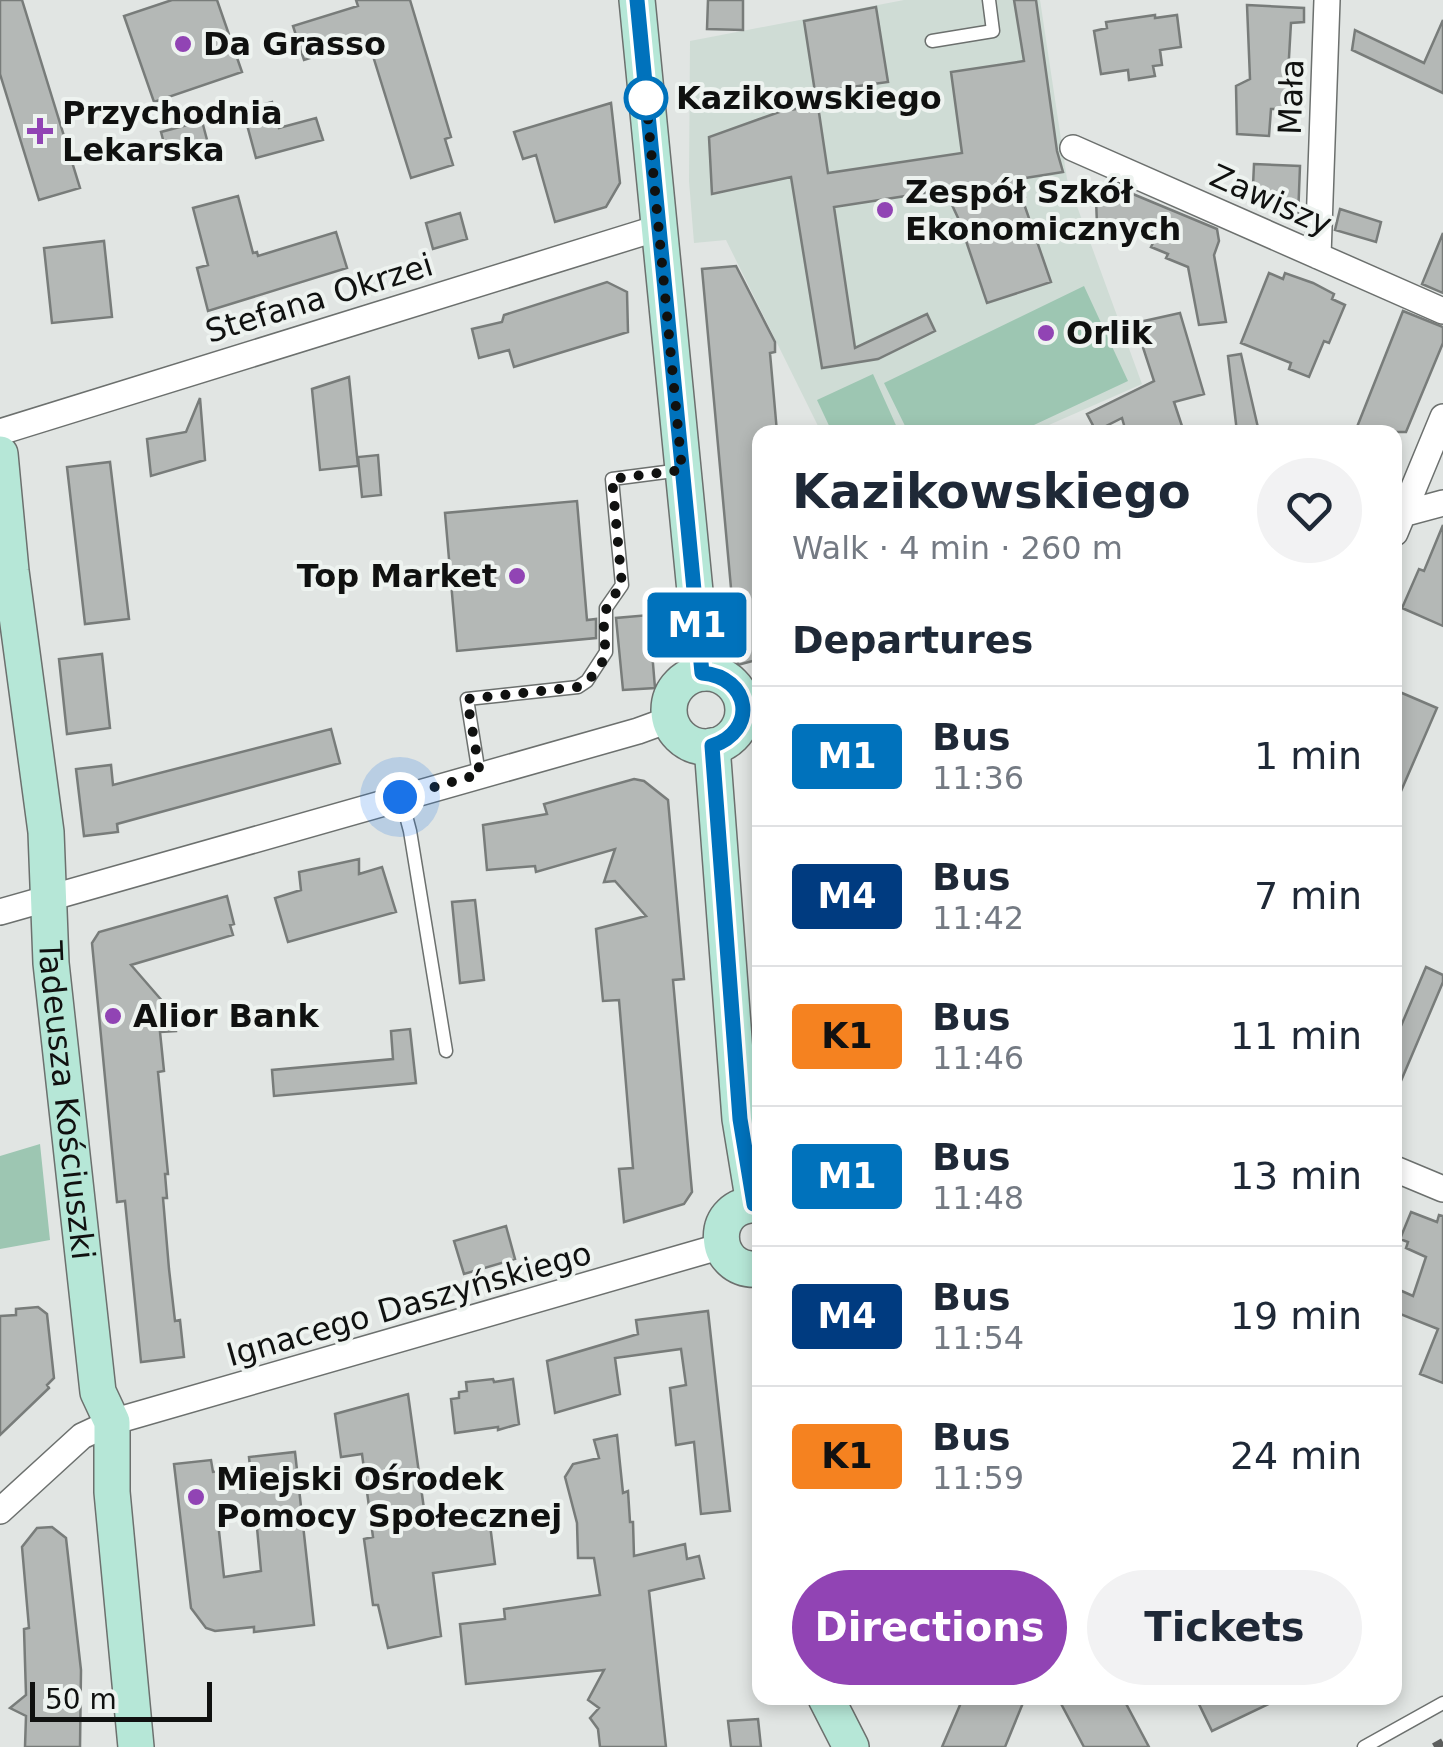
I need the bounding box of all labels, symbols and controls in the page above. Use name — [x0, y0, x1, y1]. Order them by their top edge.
place label: Da Grasso — [203, 25, 386, 63]
marker: Da Grasso — [172, 33, 194, 55]
street label: Mała — [1271, 58, 1311, 136]
marker: Kazikowskiego — [625, 77, 667, 119]
place label: Kazikowskiego — [676, 79, 942, 117]
place label: Przychodnia Lekarska — [62, 94, 283, 169]
marker: Przychodnia Lekarska — [27, 118, 53, 144]
street label: Zawiszy — [1204, 156, 1338, 244]
place label: Zespół Szkół Ekonomicznych — [905, 173, 1181, 248]
marker: Zespół Szkół Ekonomicznych — [874, 199, 896, 221]
street label: Stefana Okrzei — [201, 245, 437, 351]
place label: Orlik — [1066, 314, 1153, 352]
marker: Orlik — [1035, 322, 1057, 344]
button: heart — [1257, 458, 1362, 563]
text: Kazikowskiego — [792, 463, 1191, 519]
text: Walk · 4 min · 260 m — [792, 529, 1123, 567]
place label: Top Market — [297, 557, 497, 595]
marker: Top Market — [506, 565, 528, 587]
line badge: M1 — [652, 592, 742, 658]
text: M1 — [667, 605, 727, 645]
text: Departures — [792, 618, 1033, 662]
text: Bus — [932, 715, 1011, 759]
text: 1 min — [1254, 734, 1362, 778]
text: M1 — [817, 736, 877, 776]
text: 11:36 — [932, 759, 1024, 797]
your location — [375, 772, 425, 822]
text: Bus — [932, 855, 1011, 899]
text: 7 min — [1254, 874, 1362, 918]
text: M4 — [817, 876, 877, 916]
text: 11:42 — [932, 899, 1024, 937]
street label: Tadeusza Kościuszki — [31, 939, 102, 1262]
text: Bus — [932, 995, 1011, 1039]
place label: Alior Bank — [133, 997, 319, 1035]
marker: Alior Bank — [102, 1005, 124, 1027]
text: 11 min — [1230, 1014, 1362, 1058]
text: K1 — [821, 1016, 873, 1056]
text: 11:46 — [932, 1039, 1024, 1077]
text: Bus — [932, 1135, 1011, 1179]
text: 13 min — [1230, 1154, 1362, 1198]
text: M1 — [817, 1156, 877, 1196]
text: 11:48 — [932, 1179, 1024, 1217]
street label: Ignacego Daszyńskiego — [222, 1234, 596, 1374]
text: Bus — [932, 1275, 1011, 1319]
text: 19 min — [1230, 1294, 1362, 1338]
text: M4 — [817, 1296, 877, 1336]
text: 11:54 — [932, 1319, 1024, 1357]
text: Bus — [932, 1415, 1011, 1459]
text: 24 min — [1230, 1434, 1362, 1478]
text: K1 — [821, 1436, 873, 1476]
text: 11:59 — [932, 1459, 1024, 1497]
place label: Miejski Ośrodek Pomocy Społecznej — [216, 1460, 562, 1535]
marker: Miejski Ośrodek Pomocy Społecznej — [185, 1486, 207, 1508]
button: Directions — [792, 1570, 1067, 1685]
button: Tickets — [1087, 1570, 1362, 1685]
scale bar — [30, 1677, 212, 1722]
text: 50 m — [45, 1683, 117, 1716]

